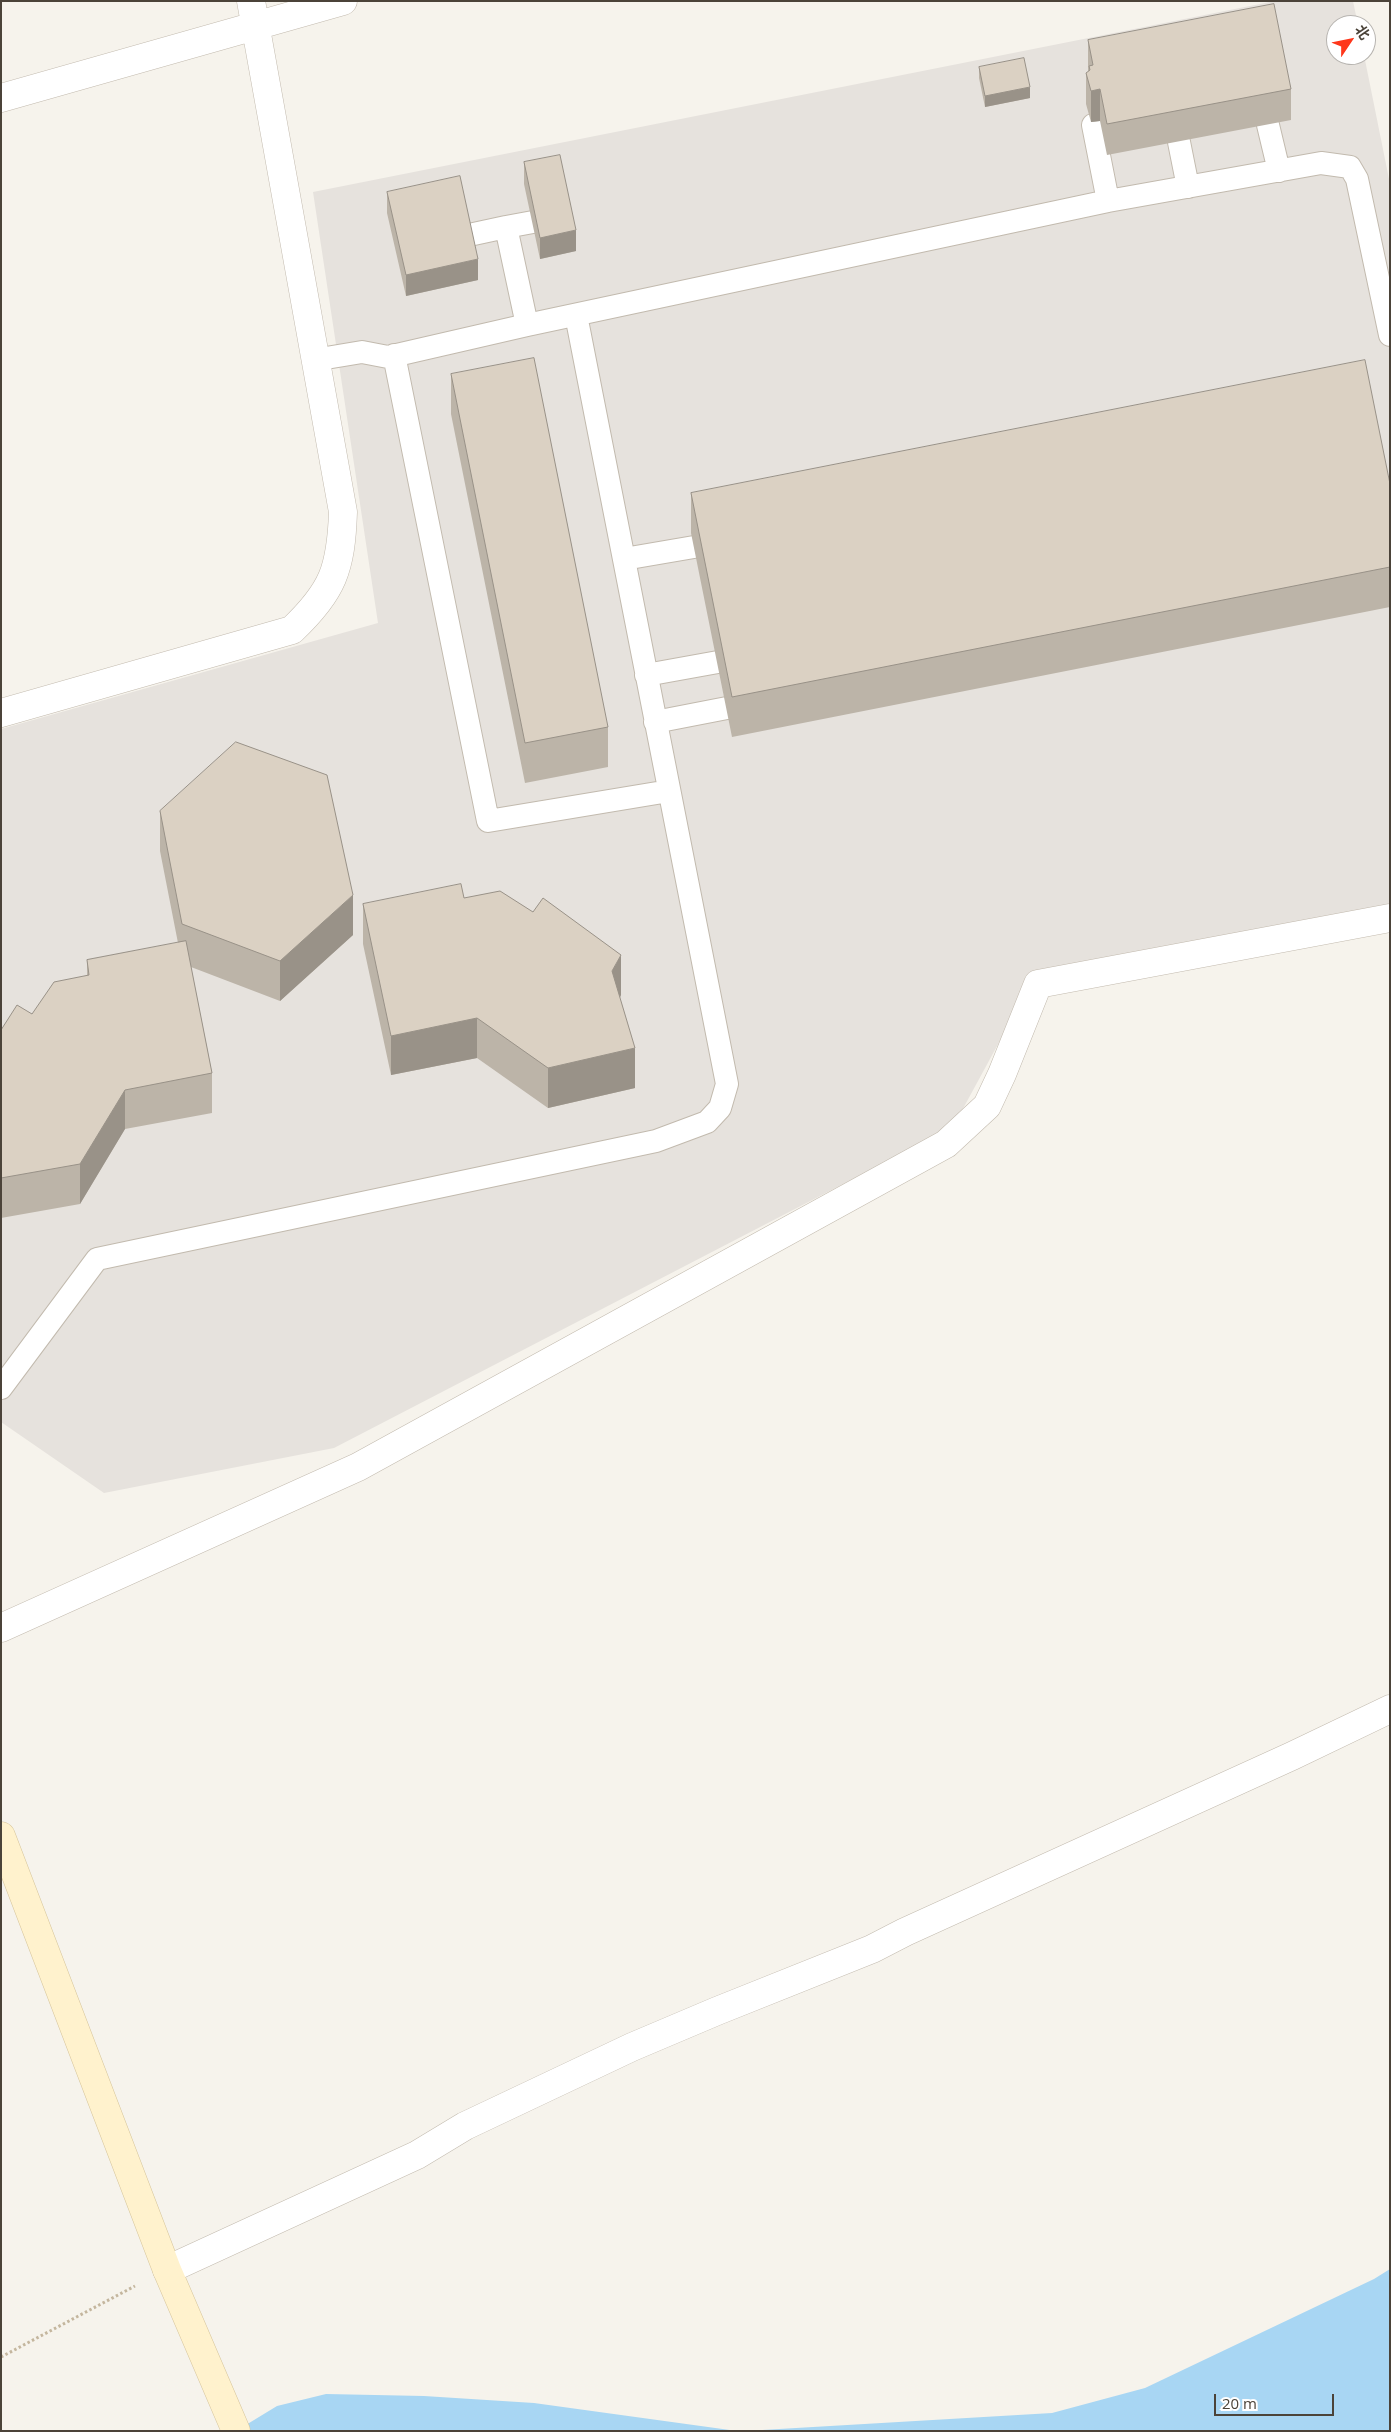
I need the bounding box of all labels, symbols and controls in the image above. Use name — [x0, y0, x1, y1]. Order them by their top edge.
north arrow — [1326, 15, 1376, 65]
text: 北 — [1351, 21, 1375, 43]
scale bar — [1216, 2384, 1336, 2416]
text: 20 m — [1222, 2393, 1257, 2413]

